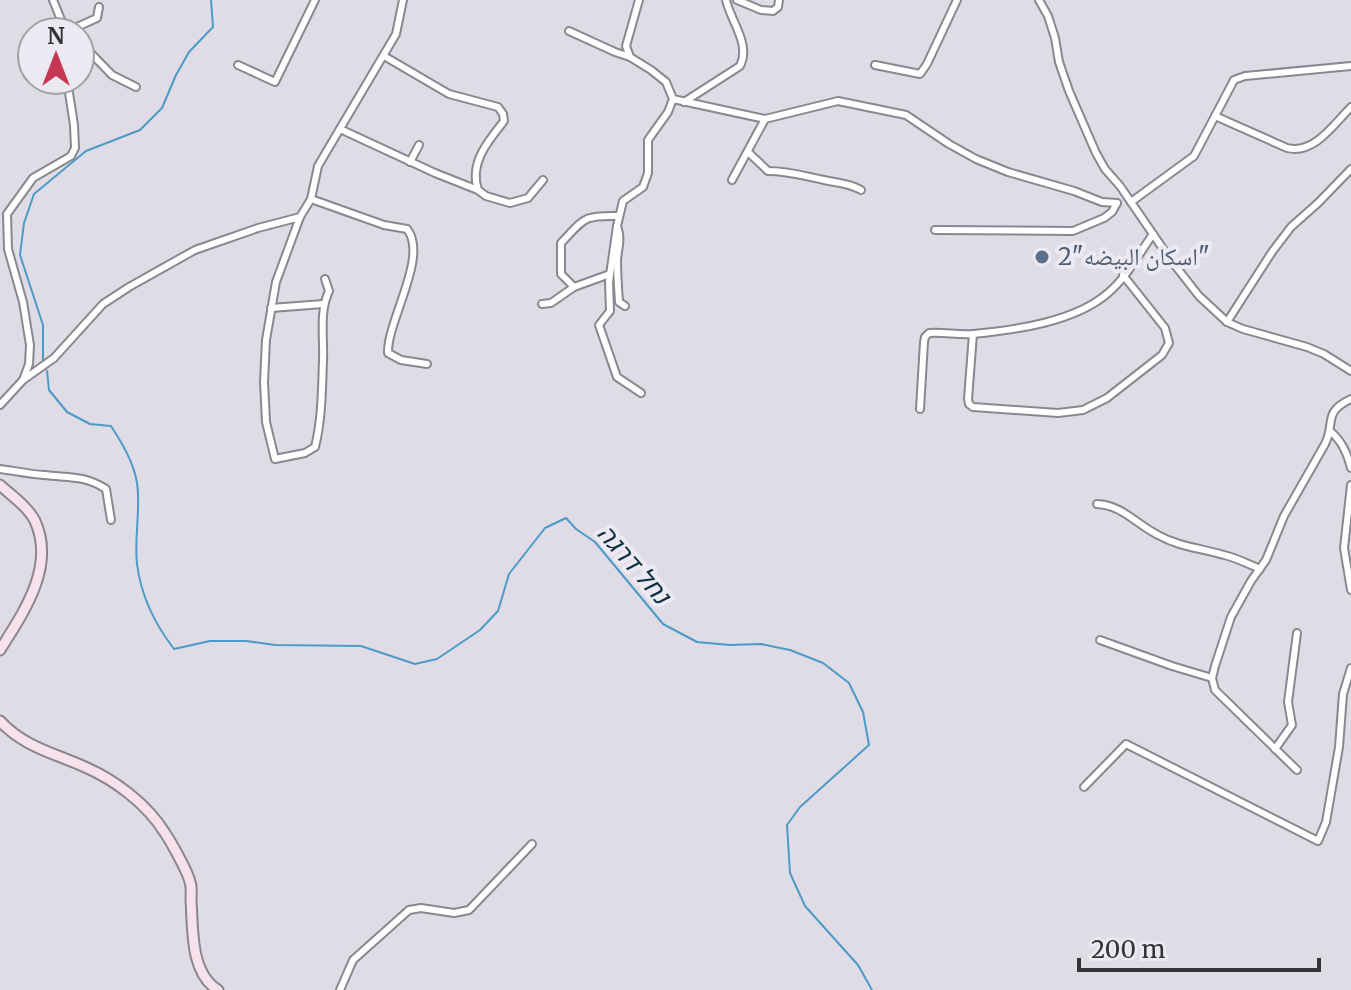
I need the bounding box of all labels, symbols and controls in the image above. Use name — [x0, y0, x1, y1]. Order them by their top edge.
north arrow — [16, 16, 96, 96]
text: N — [47, 22, 65, 50]
place label: اسكان البيضه"2" — [1058, 241, 1210, 272]
marker: اسكان البيضه"2" — [1033, 248, 1051, 266]
water label: נחל דרגה — [590, 517, 679, 612]
scale bar — [1079, 922, 1319, 972]
text: 200 m — [1091, 934, 1166, 965]

